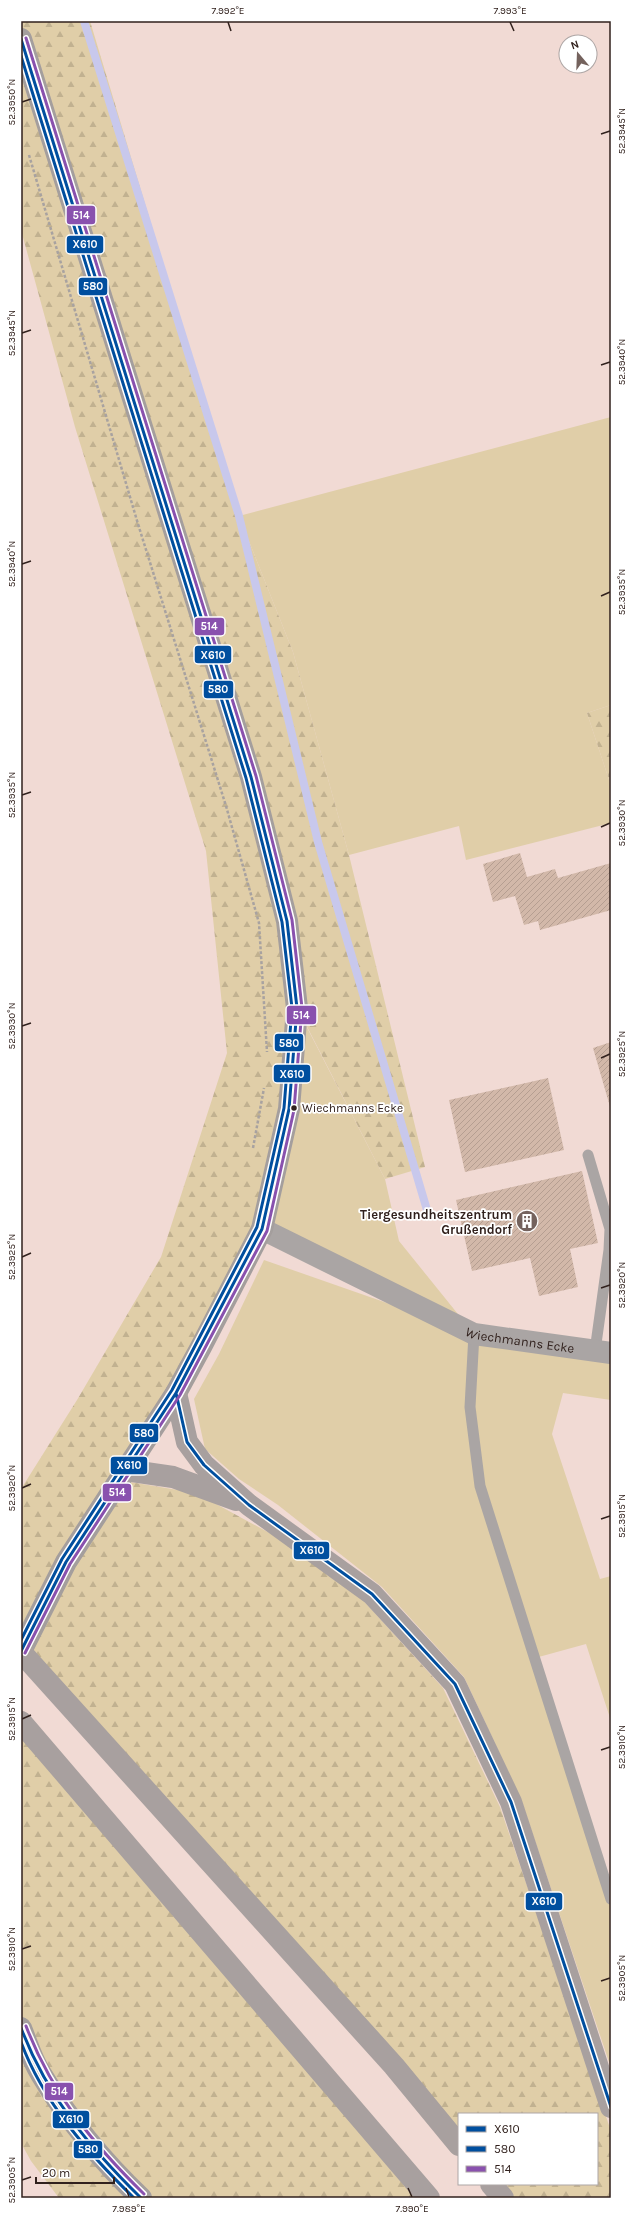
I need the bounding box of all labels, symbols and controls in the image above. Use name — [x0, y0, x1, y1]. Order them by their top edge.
text: 7.992°E — [212, 5, 244, 17]
text: 7.993°E — [493, 5, 527, 17]
north arrow — [558, 34, 598, 74]
text: N — [569, 38, 581, 52]
text: 52.3950°N — [6, 79, 18, 125]
text: 52.3945°N — [616, 108, 628, 154]
line badge: 514 — [66, 205, 96, 225]
text: 514 — [73, 209, 90, 222]
line badge: X610 — [66, 235, 104, 254]
text: X610 — [72, 238, 98, 251]
line badge: 580 — [78, 277, 108, 296]
text: 580 — [83, 280, 103, 293]
text: 52.3945°N — [6, 310, 18, 356]
text: 52.3940°N — [616, 339, 628, 385]
text: 52.3940°N — [6, 541, 18, 587]
text: 52.3935°N — [616, 569, 628, 615]
line badge: 514 — [194, 617, 225, 636]
text: 514 — [201, 620, 218, 633]
line badge: X610 — [194, 645, 232, 664]
text: X610 — [200, 649, 226, 662]
line badge: 580 — [203, 680, 234, 699]
text: 580 — [208, 683, 228, 696]
text: 52.3935°N — [6, 772, 18, 818]
text: 52.3930°N — [616, 799, 628, 847]
text: 52.3930°N — [6, 1002, 18, 1050]
line badge: 514 — [286, 1005, 317, 1025]
text: 514 — [293, 1009, 310, 1022]
text: 52.3925°N — [616, 1031, 628, 1077]
line badge: 580 — [274, 1033, 304, 1052]
text: 580 — [279, 1037, 299, 1050]
line badge: X610 — [273, 1064, 311, 1083]
text: X610 — [279, 1068, 305, 1081]
place label: Wiechmanns Ecke — [302, 1101, 403, 1115]
marker: Wiechmanns Ecke — [289, 1103, 299, 1113]
place label: Tiergesundheitszentrum Grußendorf — [360, 1207, 512, 1237]
building icon: Tiergesundheitszentrum Grußendorf — [514, 1208, 540, 1234]
text: 52.3925°N — [6, 1234, 18, 1280]
text: 52.3920°N — [616, 1262, 628, 1308]
street label: Wiechmanns Ecke — [463, 1324, 576, 1355]
line badge: 580 — [129, 1423, 159, 1443]
text: 580 — [134, 1427, 154, 1440]
line badge: X610 — [110, 1456, 148, 1475]
text: X610 — [116, 1459, 142, 1472]
text: 52.3920°N — [6, 1465, 18, 1511]
line badge: 514 — [102, 1483, 132, 1502]
text: 514 — [109, 1486, 126, 1499]
text: 52.3915°N — [616, 1494, 628, 1538]
line badge: X610 — [293, 1541, 330, 1560]
text: X610 — [299, 1544, 325, 1557]
text: 52.3915°N — [6, 1697, 18, 1741]
text: 52.3910°N — [616, 1725, 628, 1769]
line badge: X610 — [525, 1892, 563, 1911]
text: X610 — [531, 1895, 557, 1908]
text: 52.3910°N — [6, 1927, 18, 1971]
text: 52.3905°N — [616, 1955, 628, 2001]
line badge: 514 — [44, 2082, 74, 2101]
text: 514 — [51, 2085, 68, 2098]
line badge: X610 — [52, 2110, 90, 2129]
text: X610 — [58, 2113, 84, 2126]
legend — [458, 2113, 598, 2185]
text: X610 — [494, 2122, 520, 2136]
line badge: 580 — [73, 2140, 103, 2159]
text: 580 — [494, 2142, 515, 2156]
text: 580 — [78, 2143, 98, 2156]
text: 52.3905°N — [6, 2157, 18, 2203]
scale bar — [36, 2159, 114, 2185]
text: 514 — [494, 2162, 512, 2176]
text: 20 m — [42, 2166, 70, 2180]
text: 7.989°E — [112, 2203, 146, 2215]
text: 7.990°E — [395, 2203, 429, 2215]

